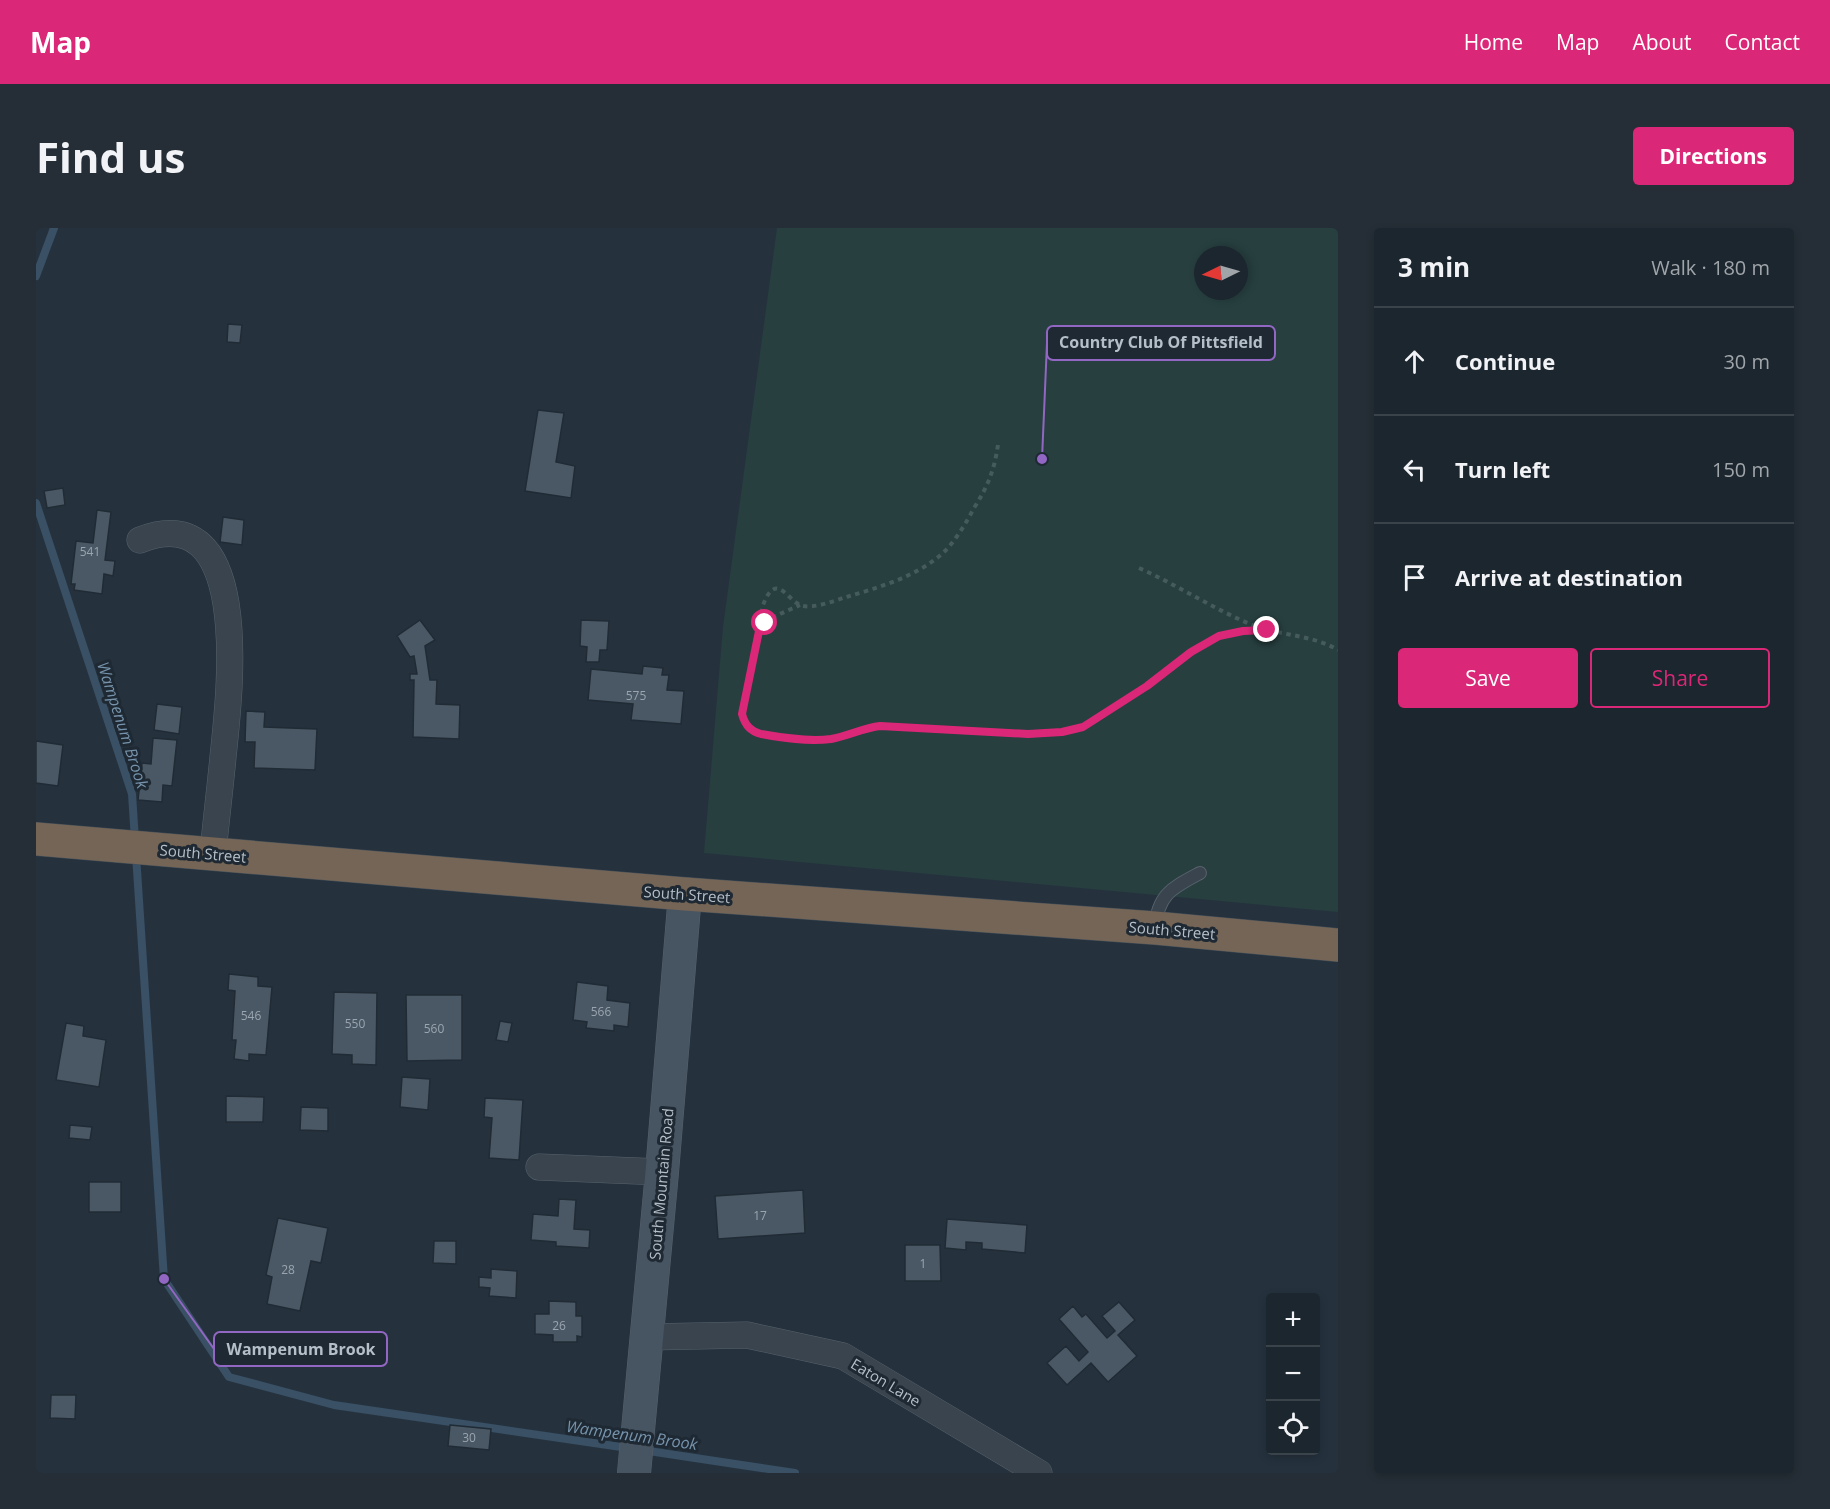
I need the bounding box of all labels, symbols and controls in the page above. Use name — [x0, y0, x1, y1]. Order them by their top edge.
text: Map — [30, 23, 91, 61]
text: Home — [1464, 28, 1523, 56]
text: Map — [1556, 28, 1599, 56]
text: About — [1632, 28, 1692, 56]
text: Contact — [1725, 28, 1800, 56]
button: Directions — [1633, 127, 1794, 185]
text: Find us — [36, 128, 185, 185]
north arrow — [1194, 246, 1248, 300]
text: 3 min — [1398, 249, 1470, 285]
text: Walk · 180 m — [1651, 254, 1770, 281]
callout: Country Club Of Pittsfield — [1047, 326, 1275, 360]
text: Country Club Of Pittsfield — [1059, 331, 1263, 353]
icon: ahead — [1398, 345, 1431, 378]
text: Continue — [1455, 346, 1555, 376]
text: 30 m — [1723, 348, 1770, 375]
icon: left — [1398, 453, 1431, 486]
text: Turn left — [1455, 454, 1550, 484]
text: 150 m — [1712, 456, 1770, 483]
house number: 541 — [80, 543, 100, 560]
icon: arrive — [1398, 561, 1431, 594]
text: Arrive at destination — [1455, 562, 1683, 592]
route start — [751, 609, 777, 635]
route end — [1253, 616, 1279, 642]
button: Save — [1398, 648, 1578, 708]
button: Share — [1590, 648, 1770, 708]
water label: Wampenum Brook — [92, 659, 154, 792]
house number: 575 — [626, 687, 646, 704]
street label: South Street — [159, 839, 247, 867]
street label: South Street — [643, 881, 731, 907]
street label: South Street — [1128, 916, 1216, 944]
house number: 566 — [591, 1003, 611, 1020]
house number: 546 — [241, 1007, 261, 1024]
house number: 550 — [345, 1015, 365, 1032]
house number: 560 — [424, 1020, 444, 1037]
street label: South Mountain Road — [644, 1107, 678, 1261]
house number: 17 — [753, 1207, 767, 1224]
house number: 1 — [920, 1255, 926, 1272]
house number: 28 — [281, 1261, 295, 1278]
map controls — [1266, 1293, 1320, 1455]
button: + — [1266, 1293, 1320, 1347]
house number: 26 — [552, 1317, 566, 1334]
callout: Wampenum Brook — [214, 1332, 387, 1366]
text: Wampenum Brook — [226, 1338, 376, 1360]
button: − — [1266, 1347, 1320, 1401]
street label: Eaton Lane — [847, 1353, 925, 1411]
button: locate — [1266, 1401, 1320, 1455]
water label: Wampenum Brook — [565, 1415, 700, 1455]
house number: 30 — [462, 1429, 476, 1446]

